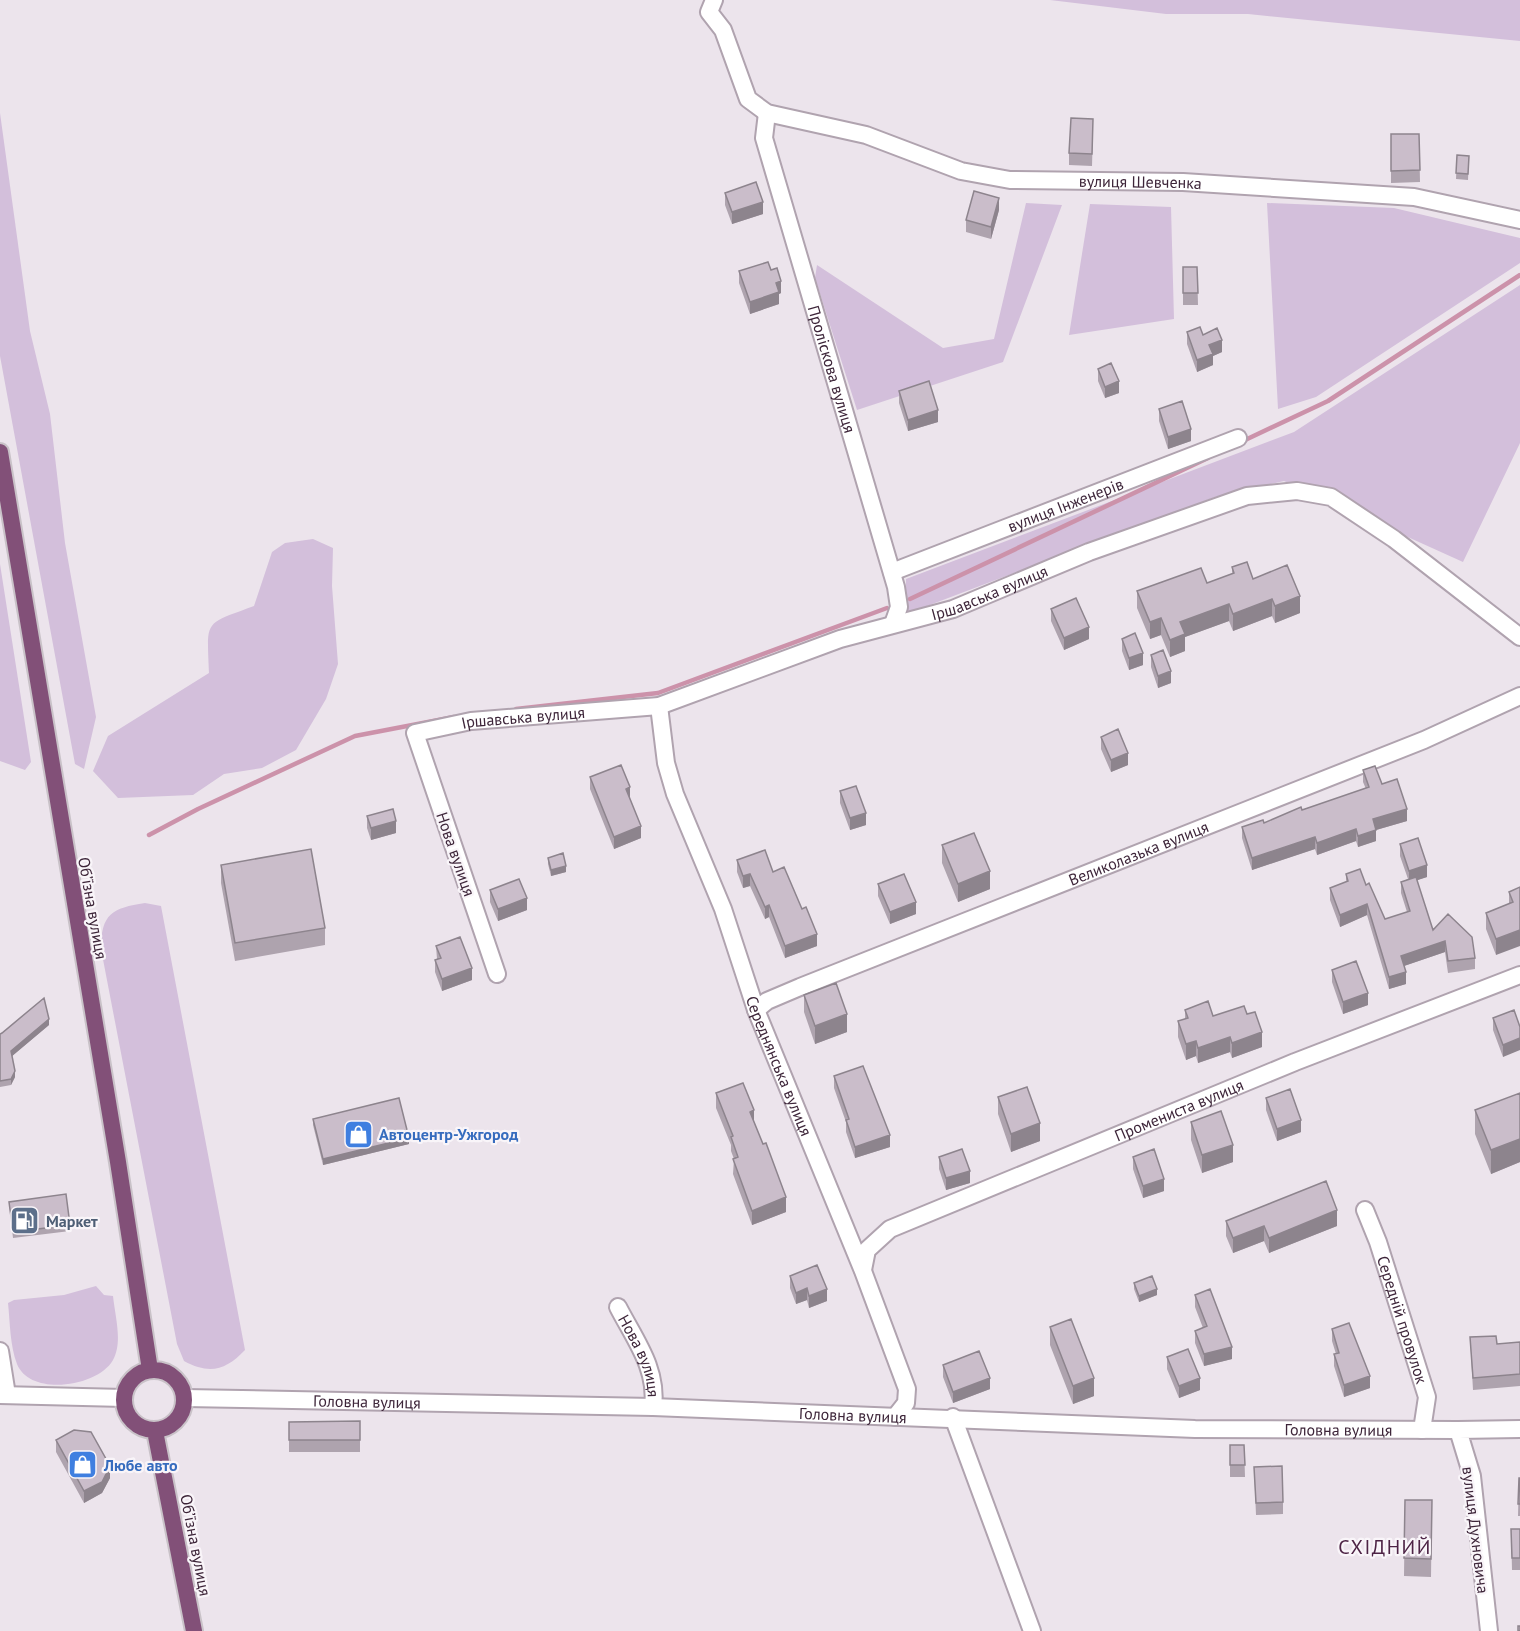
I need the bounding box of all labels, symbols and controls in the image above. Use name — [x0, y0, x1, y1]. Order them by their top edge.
street label: вулиця Шевченка — [1079, 171, 1203, 193]
street label: Проліскова вулиця — [804, 303, 860, 435]
street label: вулиця Інженерів — [1005, 473, 1126, 536]
street label: Іршавська вулиця — [929, 560, 1051, 624]
street label: Іршавська вулиця — [459, 702, 586, 733]
street label: Нова вулиця — [432, 809, 480, 899]
street label: Великолазька вулиця — [1066, 816, 1211, 890]
street label: Обʼїзна вулиця — [74, 855, 112, 961]
street label: Середнянська вулиця — [742, 993, 817, 1139]
street label: Промениста вулиця — [1111, 1074, 1246, 1145]
shop icon: Автоцентр-Ужгород — [342, 1118, 374, 1150]
place label: Автоцентр-Ужгород — [379, 1124, 518, 1144]
fuel station icon: Маркет — [9, 1205, 41, 1237]
place label: Маркет — [46, 1211, 98, 1231]
street label: Середній провулок — [1373, 1253, 1432, 1386]
street label: Нова вулиця — [614, 1311, 664, 1397]
street label: Головна вулиця — [313, 1390, 421, 1413]
street label: Головна вулиця — [799, 1403, 907, 1427]
street label: Головна вулиця — [1285, 1419, 1392, 1440]
shop icon: Любе авто — [67, 1449, 99, 1481]
place label: Любе авто — [103, 1455, 178, 1475]
street label: вулиця Духновича — [1458, 1465, 1494, 1595]
street label: Обʼїзна вулиця — [176, 1492, 216, 1598]
district label: СХІДНИЙ — [1338, 1534, 1432, 1560]

